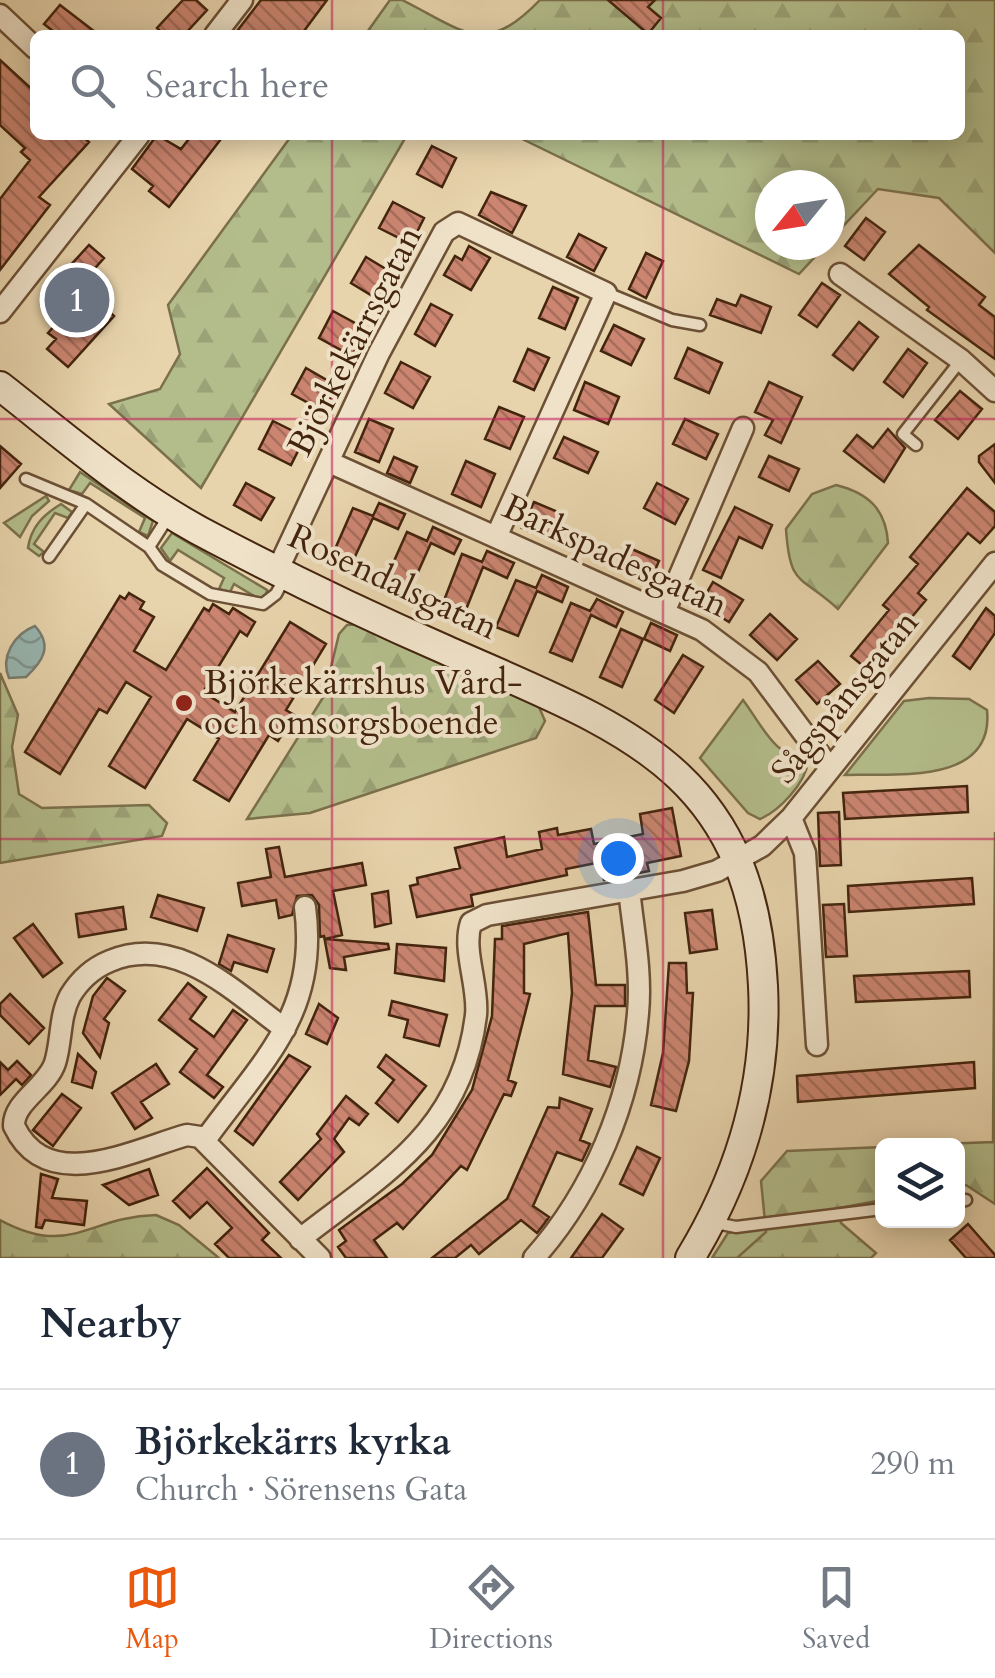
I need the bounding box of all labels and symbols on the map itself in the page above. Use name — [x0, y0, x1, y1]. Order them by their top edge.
north arrow — [755, 170, 845, 260]
street label: Björkekärrsgatan — [276, 218, 434, 464]
pin: 1 — [44, 262, 110, 338]
street label: Barkspadesgatan — [495, 483, 735, 629]
street label: Rosendalsgatan — [281, 513, 506, 652]
street label: Sågspånsgatan — [760, 600, 930, 794]
place label: Björkekärrshus Vård- och omsorgsboende — [204, 659, 523, 747]
marker: Björkekärrshus Vård- och omsorgsboende — [173, 692, 195, 714]
your location — [593, 833, 644, 884]

